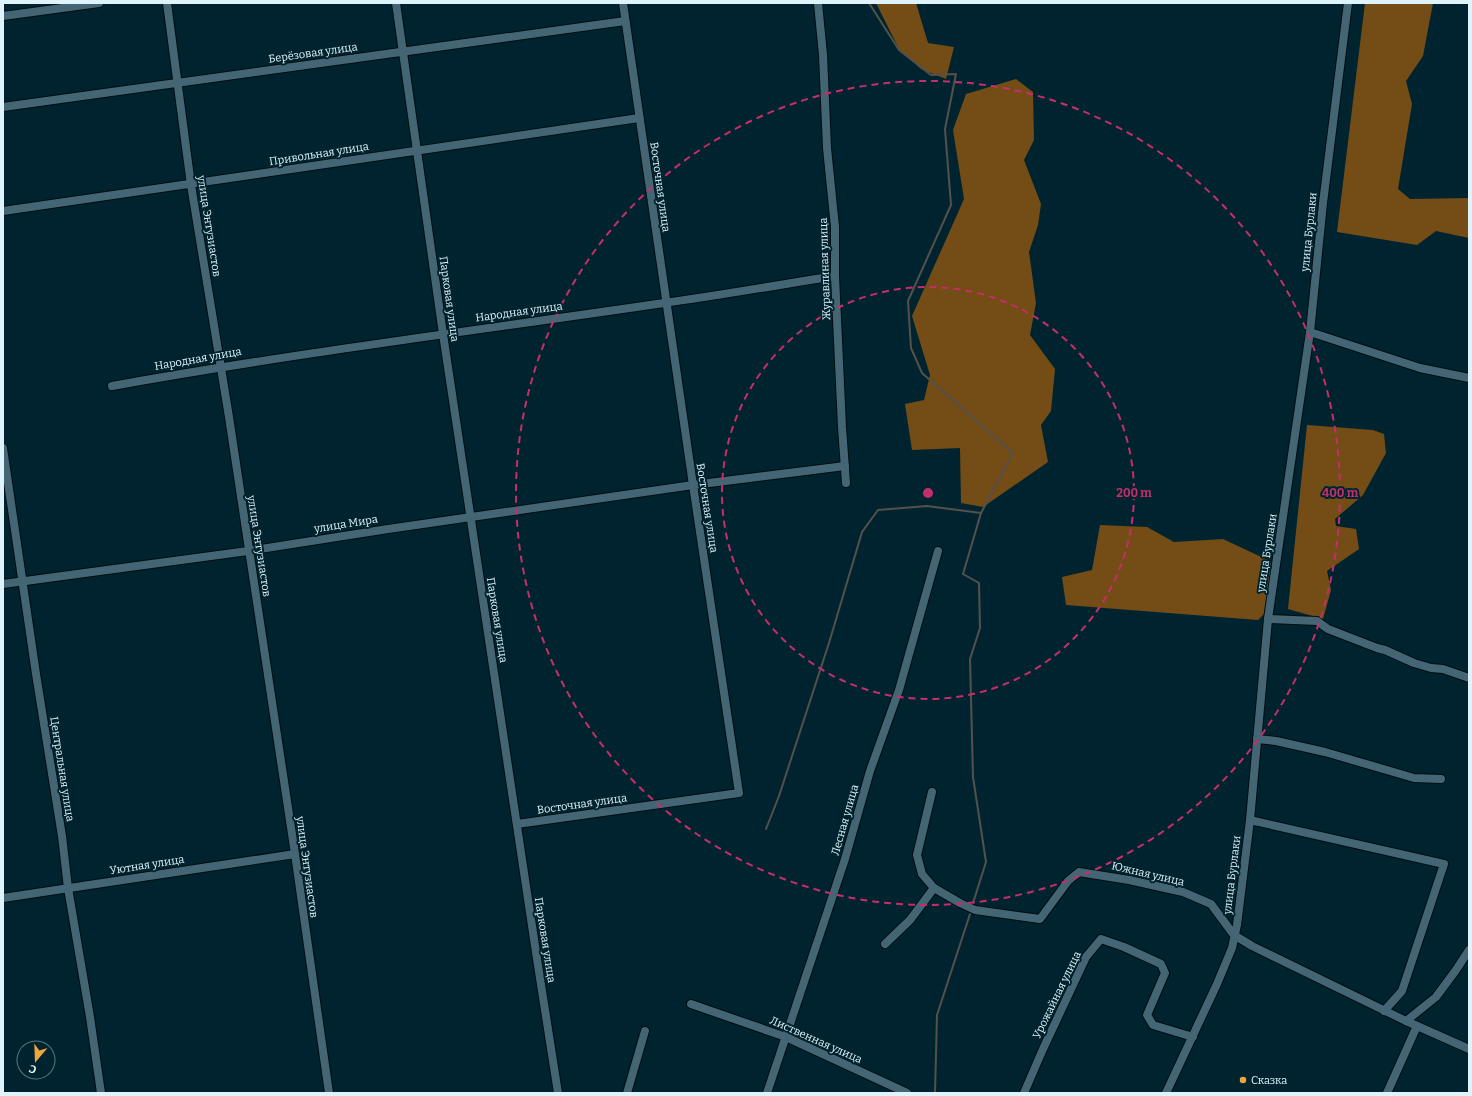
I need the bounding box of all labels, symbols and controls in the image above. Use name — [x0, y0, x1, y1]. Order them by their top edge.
street label: Берёзовая улица — [268, 40, 358, 66]
street label: Привольная улица — [268, 140, 370, 168]
street label: Восточная улица — [647, 141, 673, 233]
street label: улица Энтузиастов — [194, 173, 223, 278]
street label: улица Бурлаки — [1298, 192, 1320, 273]
street label: Журавлиная улица — [817, 217, 833, 321]
street label: Парковая улица — [437, 255, 461, 343]
street label: Народная улица — [475, 299, 563, 325]
street label: Народная улица — [154, 345, 242, 373]
street label: Восточная улица — [693, 462, 721, 554]
centre of rings — [921, 486, 935, 500]
text: 200 m — [1116, 486, 1152, 500]
text: 400 m — [1322, 486, 1359, 500]
street label: улица Энтузиастов — [244, 493, 273, 598]
street label: улица Мира — [312, 513, 379, 536]
street label: улица Бурлаки — [1254, 513, 1280, 594]
street label: Парковая улица — [484, 576, 510, 664]
street label: Центральная улица — [47, 716, 77, 822]
street label: Лесная улица — [829, 783, 861, 857]
street label: Восточная улица — [536, 791, 628, 817]
street label: улица Энтузиастов — [293, 814, 321, 919]
street label: улица Бурлаки — [1221, 835, 1243, 916]
street label: Уютная улица — [109, 853, 185, 877]
street label: Южная улица — [1110, 859, 1186, 889]
street label: Парковая улица — [532, 896, 558, 984]
street label: Урожайная улица — [1030, 949, 1084, 1041]
street label: Лиственная улица — [768, 1014, 864, 1066]
north arrow — [16, 1040, 56, 1080]
text: С — [27, 1062, 38, 1076]
place label: Сказка — [1251, 1074, 1287, 1087]
marker: Сказка — [1238, 1075, 1248, 1085]

